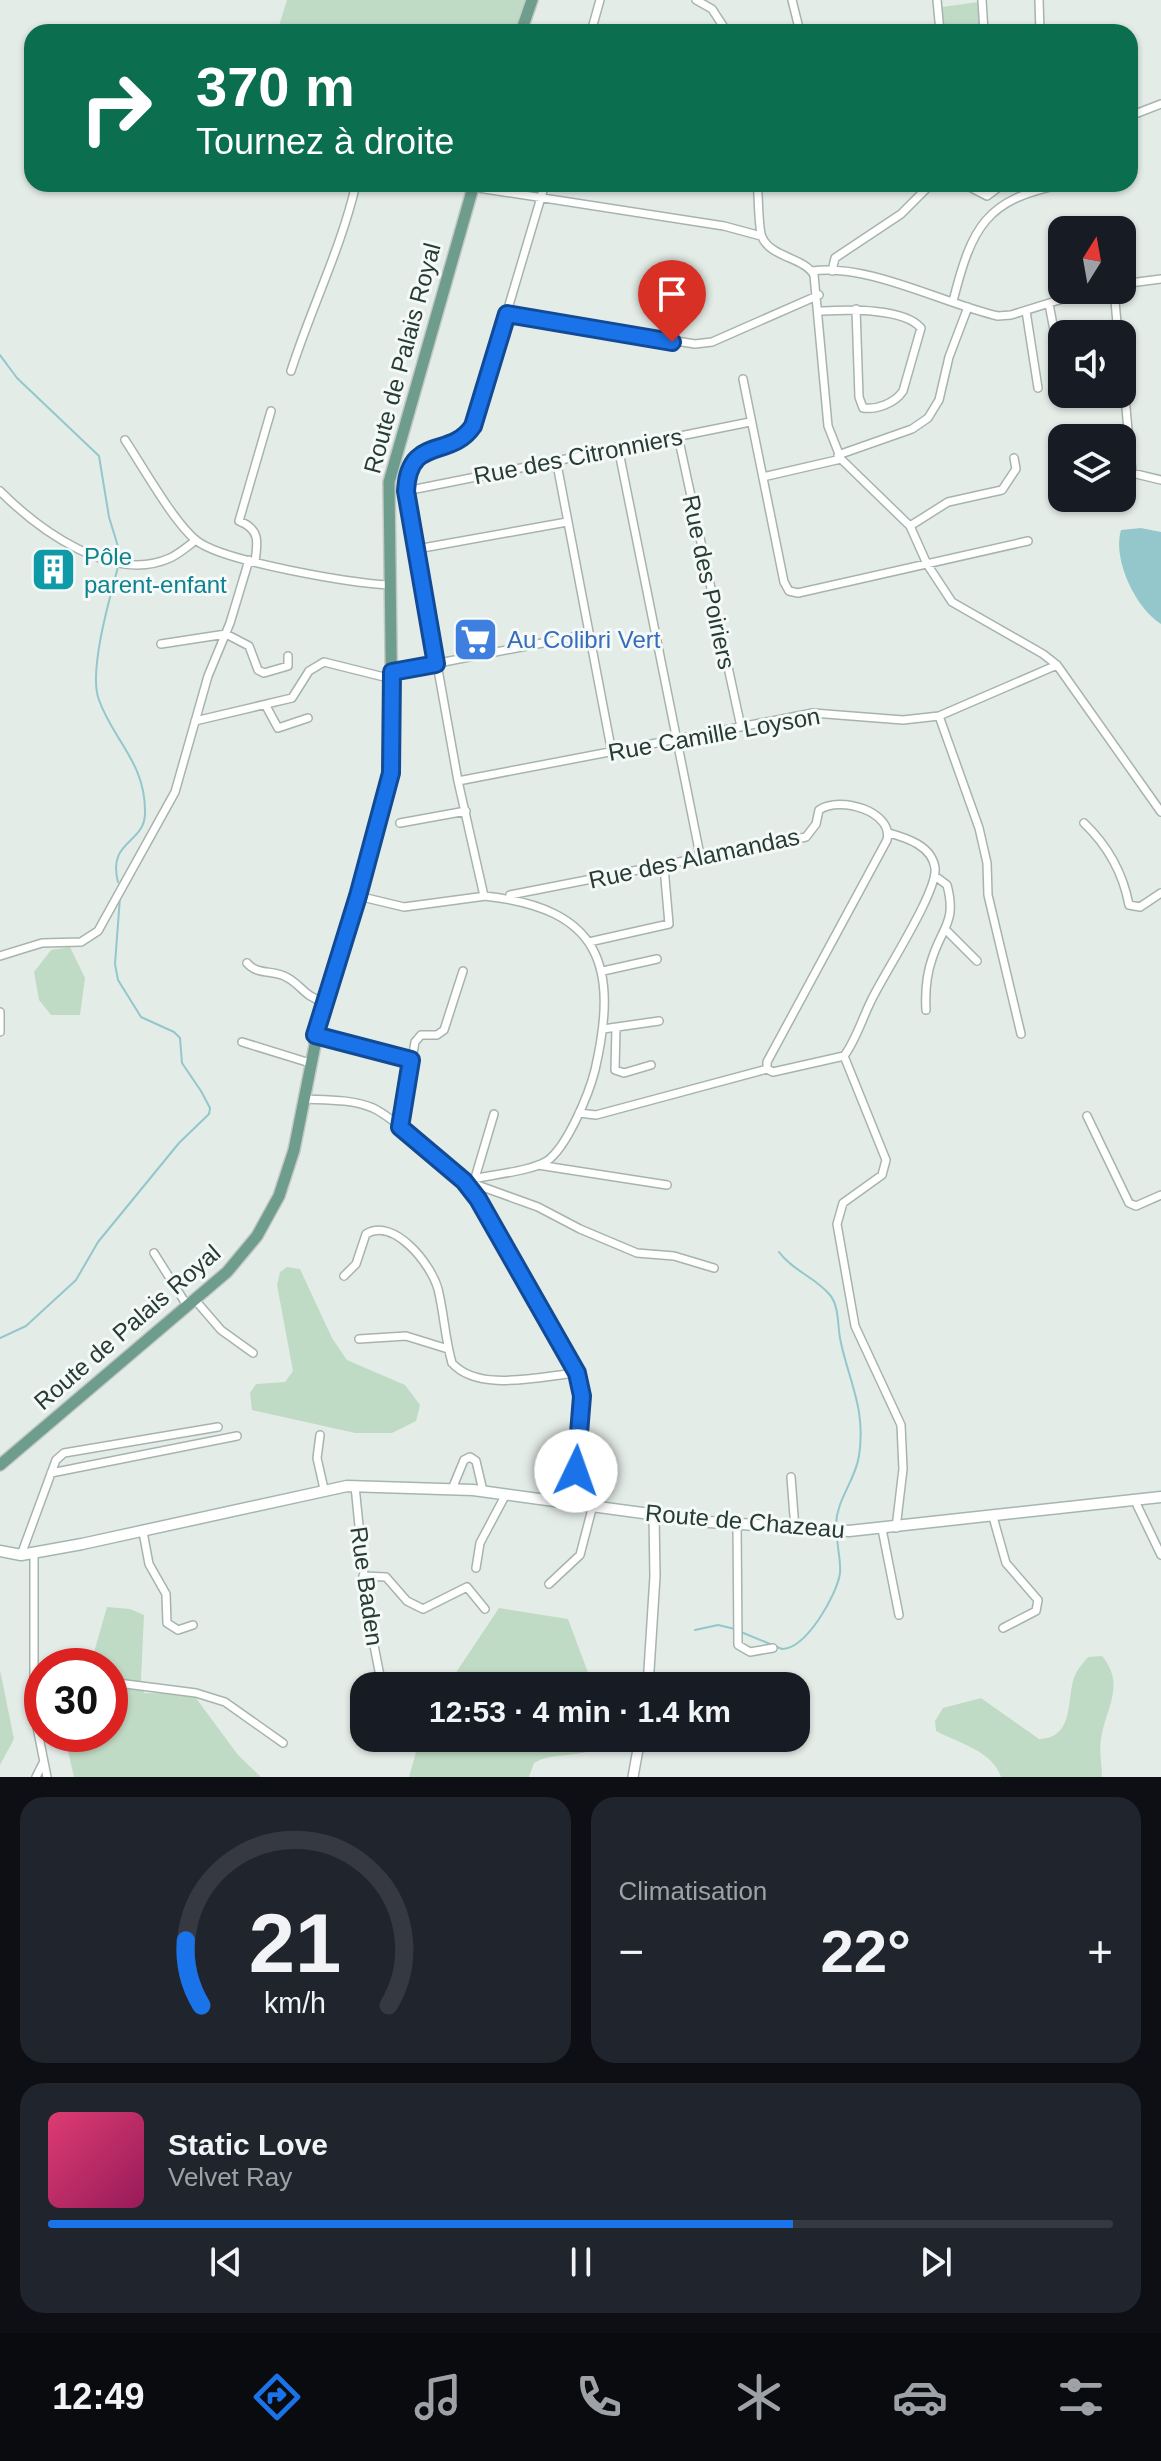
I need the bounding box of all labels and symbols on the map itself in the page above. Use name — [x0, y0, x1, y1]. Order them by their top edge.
north arrow — [1048, 216, 1136, 304]
street label: Route de Palais Royal — [358, 240, 446, 476]
pin — [638, 260, 706, 342]
street label: Rue des Citronniers — [471, 423, 685, 489]
street label: Rue des Poiriers — [677, 492, 741, 672]
place label: Pôle parent-enfant — [84, 543, 227, 598]
building icon: Pôle parent-enfant — [29, 546, 77, 594]
supermarket icon: Au Colibri Vert — [452, 615, 500, 663]
place label: Au Colibri Vert — [507, 626, 661, 653]
street label: Rue Camille Loyson — [606, 702, 822, 766]
street label: Rue des Alamandas — [586, 822, 802, 894]
street label: Route de Palais Royal — [29, 1239, 225, 1415]
position arrow — [534, 1429, 618, 1513]
street label: Route de Chazeau — [644, 1499, 846, 1543]
street label: Rue Baden — [345, 1525, 389, 1647]
speed limit sign: 30 — [24, 1648, 128, 1752]

